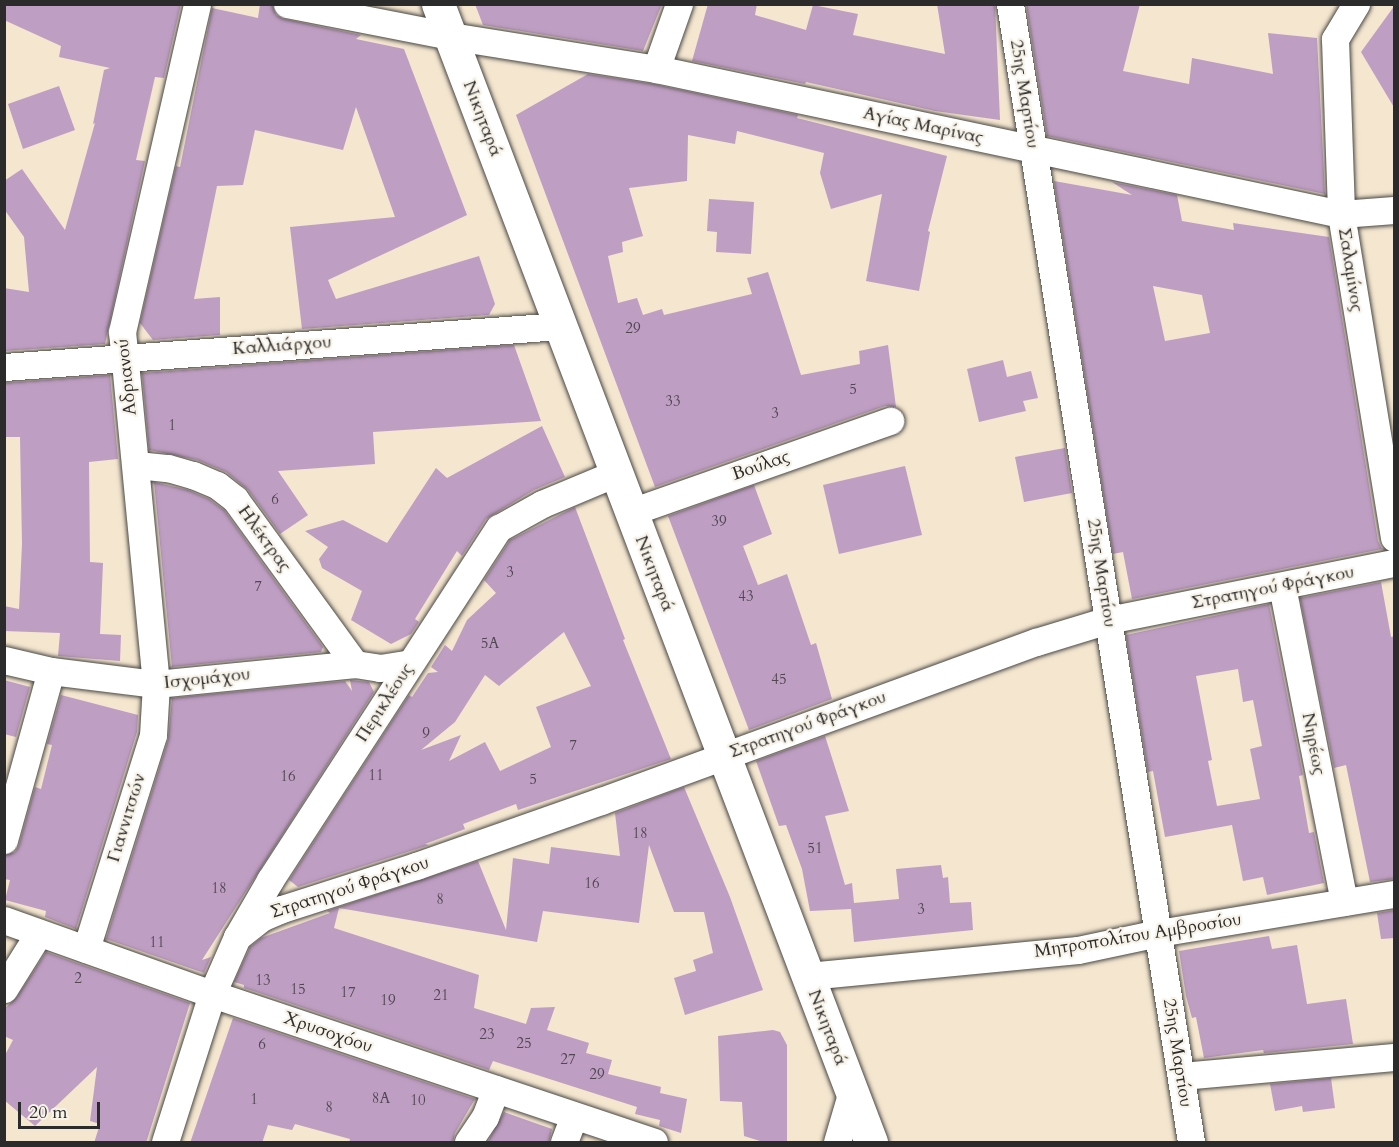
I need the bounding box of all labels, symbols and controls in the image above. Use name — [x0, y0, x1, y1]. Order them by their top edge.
street label: 25ης Μαρτίου — [1005, 38, 1043, 150]
street label: Νικηταρά — [458, 78, 506, 160]
street label: Αγίας Μαρίνας — [861, 103, 985, 149]
street label: Σαλαμίνος — [1333, 227, 1367, 313]
house number: 29 — [625, 320, 641, 338]
street label: Καλλιάρχου — [232, 332, 332, 360]
street label: Αδριανού — [112, 338, 142, 416]
house number: 5 — [849, 381, 857, 399]
house number: 33 — [665, 393, 681, 411]
house number: 3 — [771, 405, 779, 423]
house number: 1 — [168, 417, 176, 435]
street label: Βούλας — [729, 446, 793, 486]
house number: 6 — [271, 491, 279, 509]
street label: Ηλέκτρας — [233, 502, 295, 576]
house number: 39 — [711, 513, 727, 531]
street label: 25ης Μαρτίου — [1082, 517, 1120, 629]
street label: Νικηταρά — [630, 533, 678, 615]
street label: Στρατηγού Φράγκου — [1190, 562, 1356, 614]
house number: 3 — [506, 564, 514, 582]
house number: 7 — [254, 578, 262, 596]
house number: 43 — [738, 588, 754, 606]
house number: 5Α — [481, 635, 499, 653]
street label: Περικλέους — [352, 660, 418, 746]
street label: Ισχομάχου — [163, 664, 251, 694]
house number: 45 — [771, 671, 787, 689]
street label: Στρατηγού Φράγκου — [727, 687, 889, 763]
street label: Νηρέως — [1296, 711, 1330, 777]
house number: 9 — [422, 725, 430, 743]
house number: 7 — [569, 737, 577, 755]
house number: 11 — [368, 767, 384, 785]
house number: 16 — [280, 768, 296, 786]
street label: Γιαννιτσών — [103, 771, 151, 865]
house number: 5 — [529, 771, 537, 789]
house number: 18 — [632, 825, 648, 843]
house number: 51 — [807, 840, 823, 858]
street label: Στρατηγού Φράγκου — [268, 852, 432, 924]
house number: 16 — [584, 875, 600, 893]
house number: 18 — [211, 880, 227, 898]
house number: 8 — [436, 891, 444, 909]
house number: 3 — [917, 901, 925, 919]
street label: Μητροπολίτου Αμβροσίου — [1033, 909, 1243, 963]
house number: 11 — [149, 934, 165, 952]
house number: 2 — [74, 970, 82, 988]
house number: 13 — [255, 972, 271, 990]
house number: 15 — [290, 981, 306, 999]
house number: 17 — [340, 984, 356, 1002]
house number: 21 — [433, 987, 449, 1005]
street label: Νικηταρά — [803, 987, 851, 1069]
house number: 19 — [380, 992, 396, 1010]
street label: 25ης Μαρτίου — [1158, 997, 1196, 1109]
street label: Χρυσοχόου — [281, 1008, 375, 1058]
house number: 23 — [479, 1026, 495, 1044]
house number: 25 — [516, 1035, 532, 1053]
house number: 6 — [258, 1036, 266, 1054]
house number: 27 — [560, 1051, 576, 1069]
house number: 29 — [589, 1066, 605, 1084]
scale bar — [21, 1090, 104, 1128]
house number: 8Α — [372, 1090, 390, 1108]
house number: 1 — [250, 1091, 258, 1109]
house number: 10 — [410, 1092, 426, 1110]
house number: 8 — [325, 1099, 333, 1117]
text: 20 m — [29, 1100, 68, 1125]

